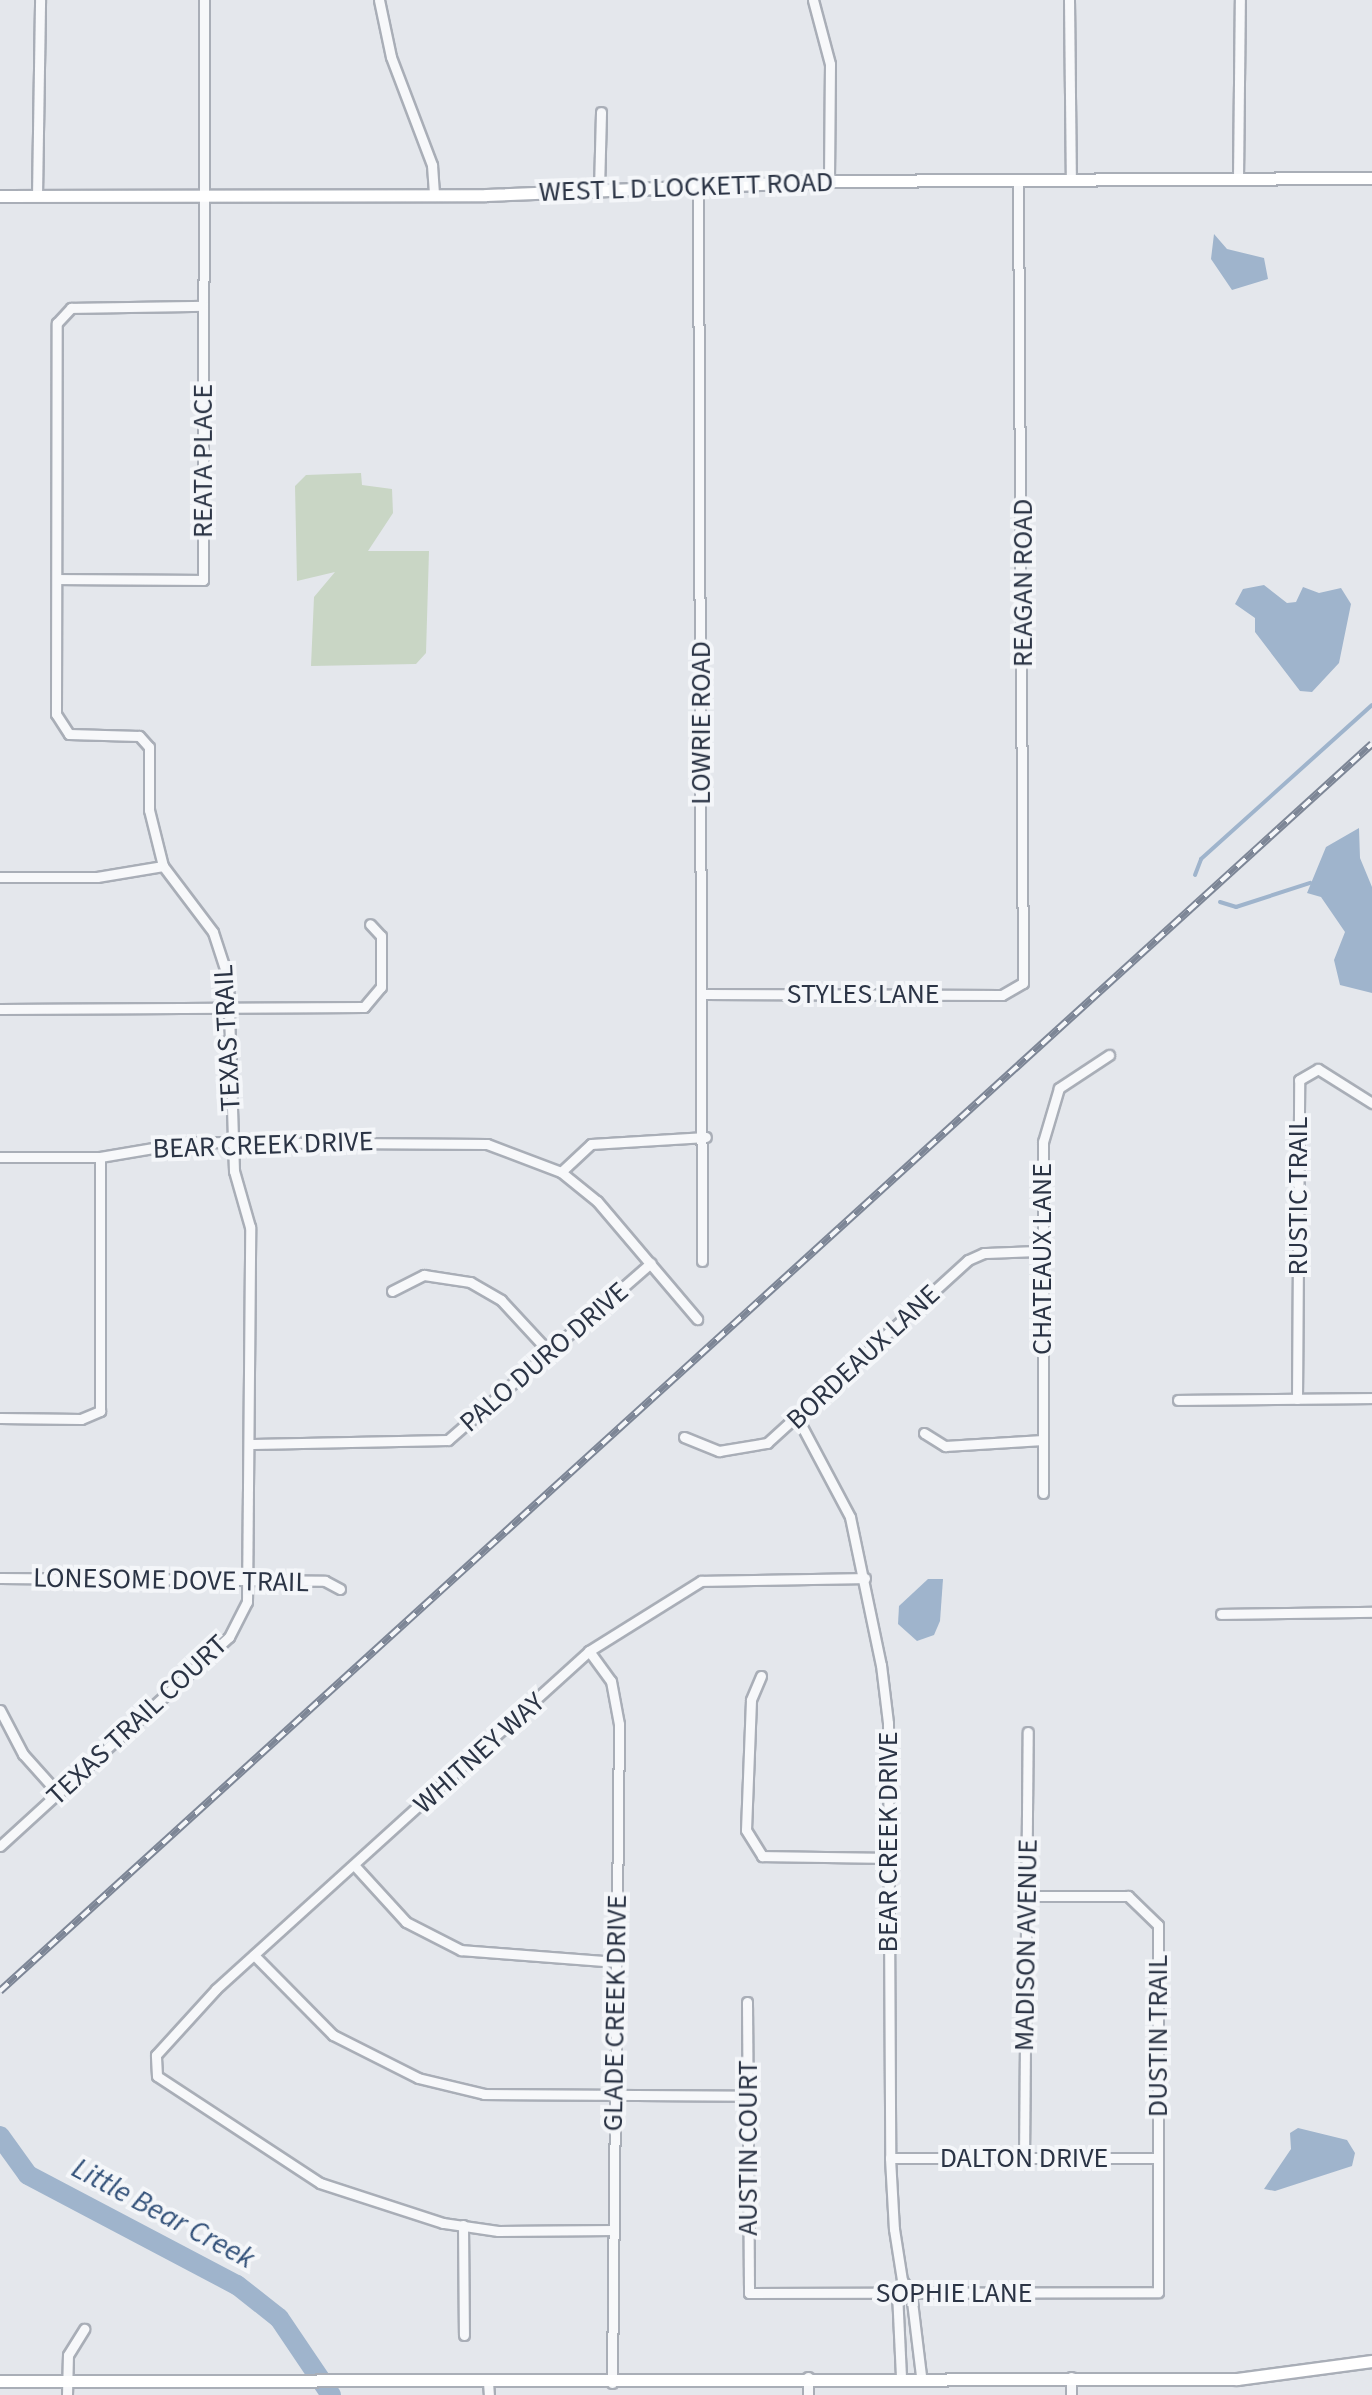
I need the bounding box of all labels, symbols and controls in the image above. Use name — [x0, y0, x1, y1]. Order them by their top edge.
street label: WEST L D LOCKETT ROAD — [538, 165, 834, 209]
street label: REATA PLACE — [186, 384, 220, 538]
street label: REAGAN ROAD — [1006, 499, 1040, 667]
street label: LOWRIE ROAD — [684, 641, 718, 805]
street label: TEXAS TRAIL — [206, 964, 248, 1112]
street label: STYLES LANE — [786, 977, 940, 1011]
street label: RUSTIC TRAIL — [1281, 1116, 1315, 1276]
street label: BEAR CREEK DRIVE — [152, 1124, 374, 1166]
street label: CHATEAUX LANE — [1025, 1163, 1059, 1355]
street label: PALO DURO DRIVE — [453, 1275, 635, 1439]
street label: BORDEAUX LANE — [779, 1277, 947, 1437]
street label: LONESOME DOVE TRAIL — [33, 1561, 309, 1599]
street label: TEXAS TRAIL COURT — [40, 1628, 234, 1812]
street label: WHITNEY WAY — [407, 1685, 551, 1821]
street label: BEAR CREEK DRIVE — [871, 1732, 905, 1952]
street label: MADISON AVENUE — [1007, 1839, 1045, 2051]
street label: GLADE CREEK DRIVE — [596, 1894, 634, 2132]
street label: DUSTIN TRAIL — [1141, 1955, 1175, 2117]
street label: AUSTIN COURT — [731, 2060, 765, 2236]
street label: DALTON DRIVE — [940, 2141, 1108, 2175]
water label: Little Bear Creek — [66, 2151, 260, 2277]
street label: SOPHIE LANE — [875, 2276, 1033, 2310]

